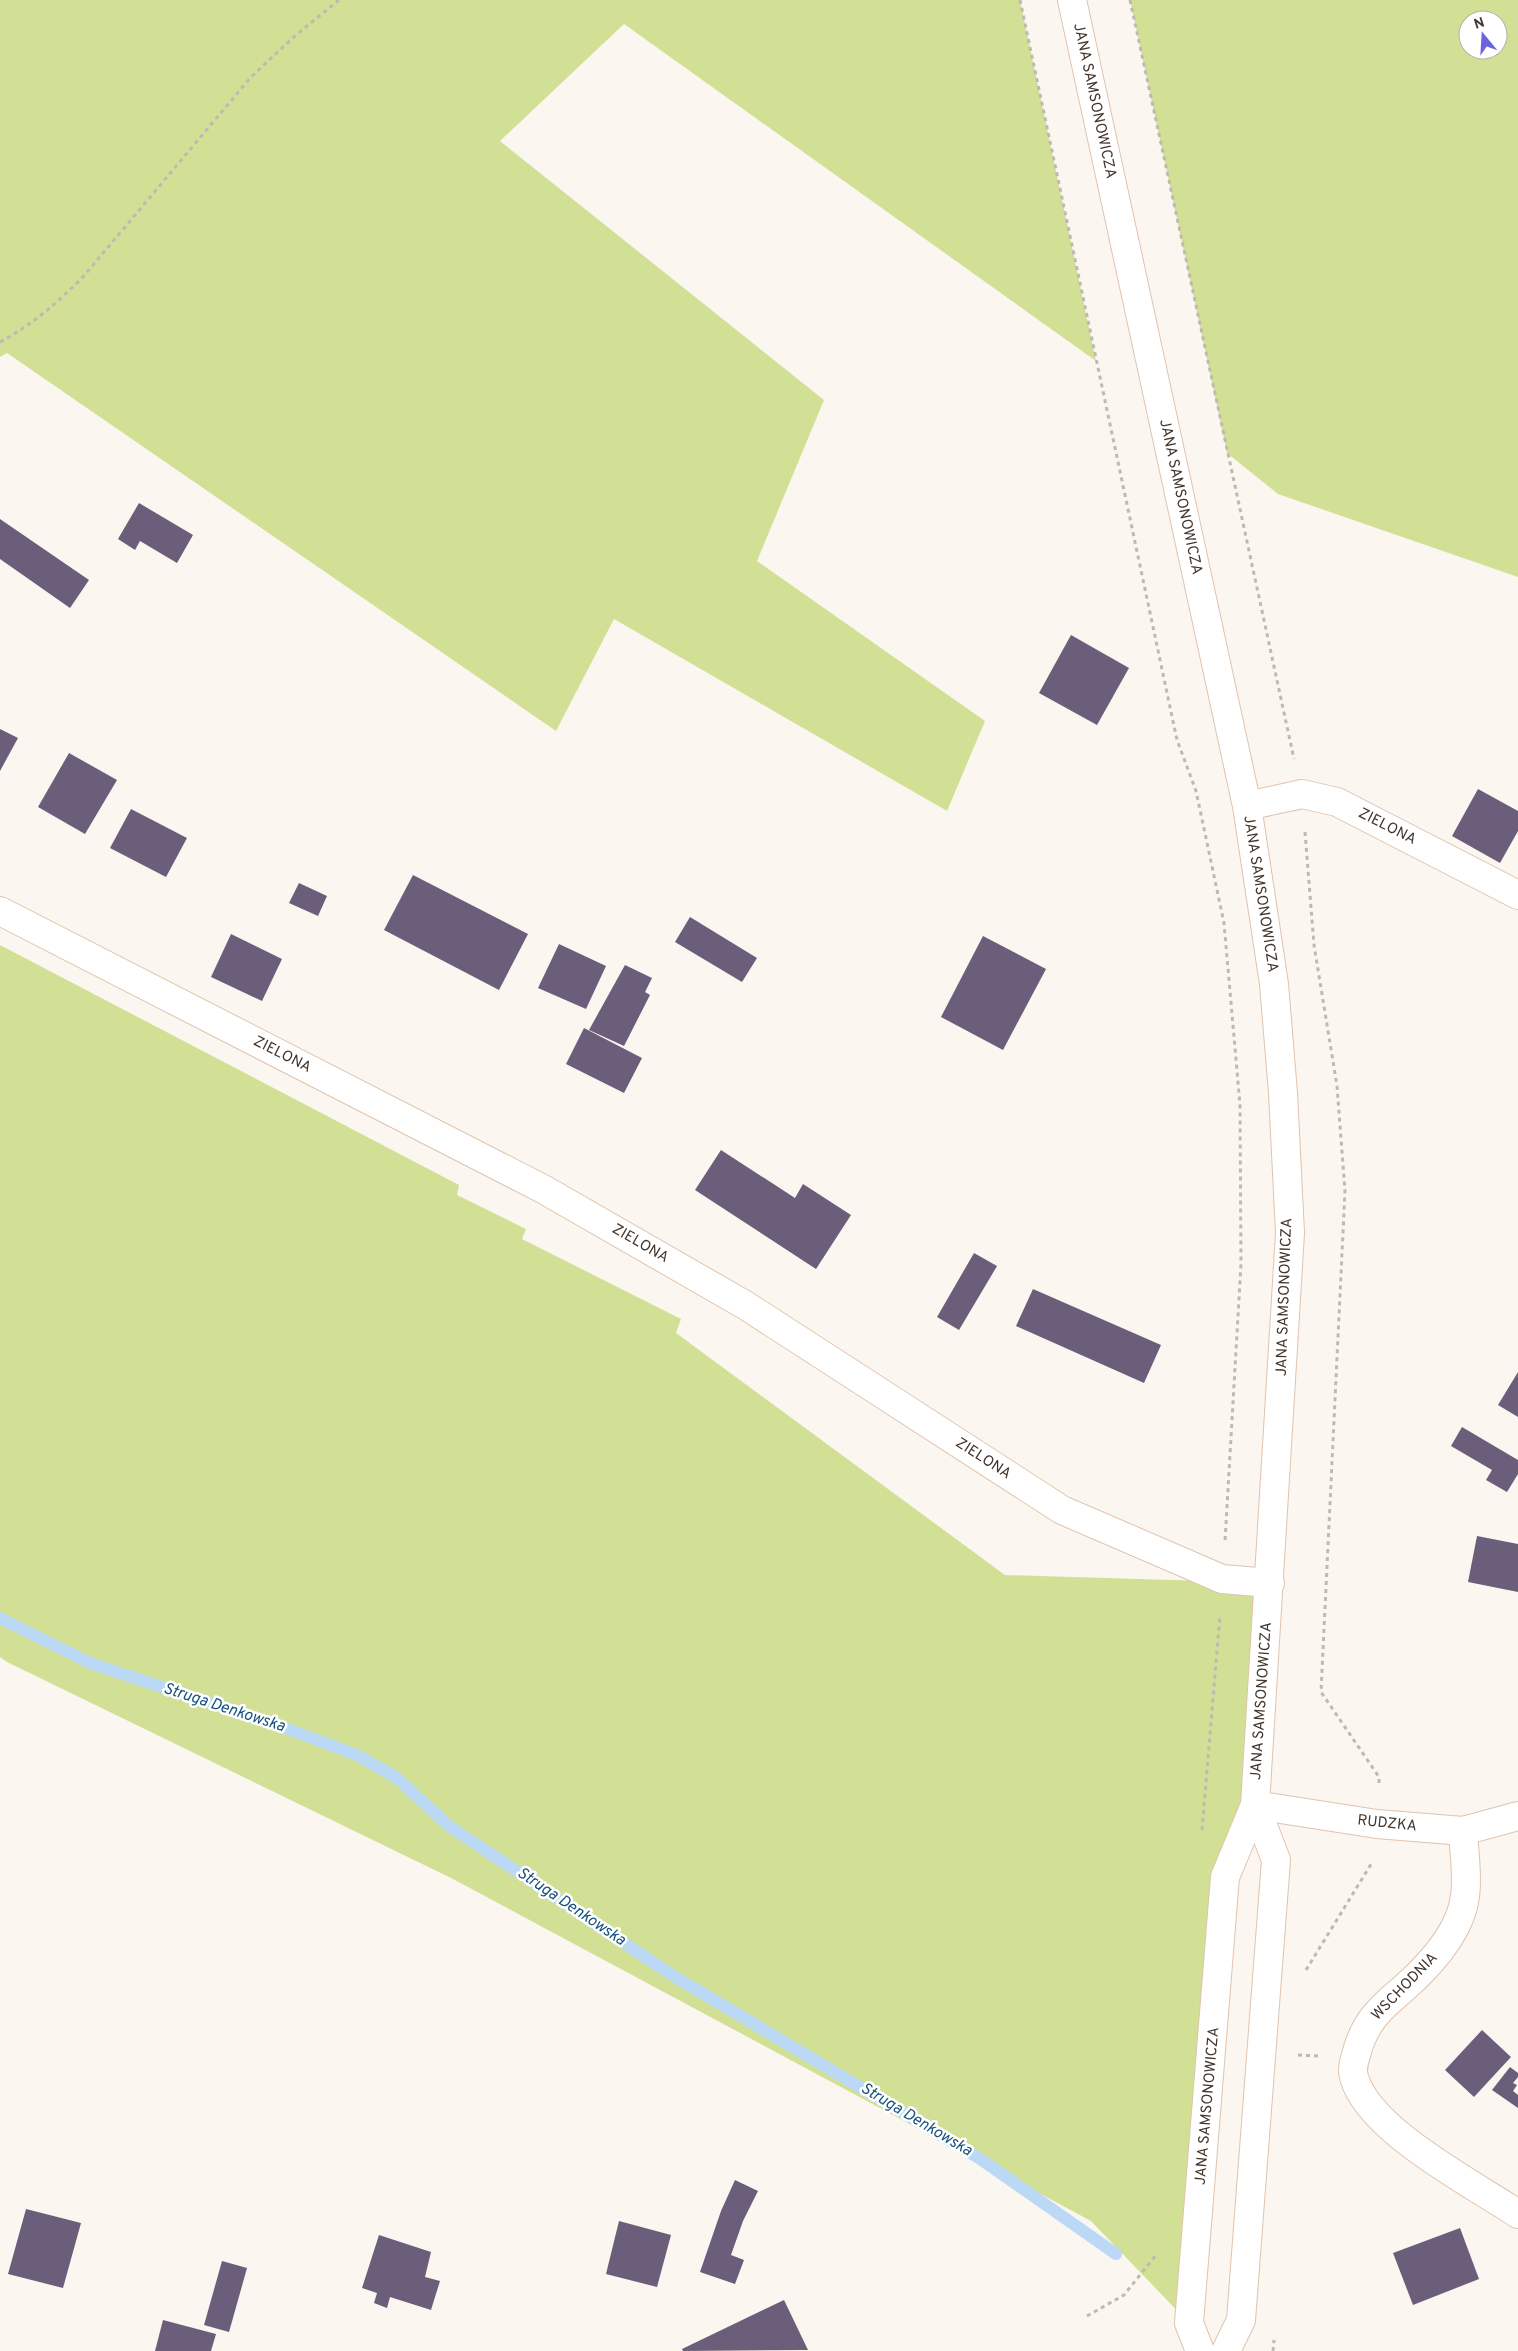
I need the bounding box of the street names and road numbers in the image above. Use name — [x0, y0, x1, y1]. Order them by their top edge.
street label: JANA SAMSONOWICZA — [1068, 22, 1120, 180]
street label: JANA SAMSONOWICZA — [1154, 418, 1206, 576]
street label: ZIELONA — [1355, 804, 1419, 850]
street label: JANA SAMSONOWICZA — [1238, 814, 1282, 974]
street label: ZIELONA — [250, 1032, 314, 1078]
street label: JANA SAMSONOWICZA — [1273, 1218, 1297, 1376]
street label: ZIELONA — [608, 1220, 672, 1268]
street label: ZIELONA — [952, 1434, 1014, 1484]
street label: JANA SAMSONOWICZA — [1247, 1621, 1277, 1781]
street label: RUDZKA — [1356, 1811, 1418, 1837]
street label: WSCHODNIA — [1368, 1949, 1442, 2025]
street label: JANA SAMSONOWICZA — [1192, 2026, 1224, 2186]

